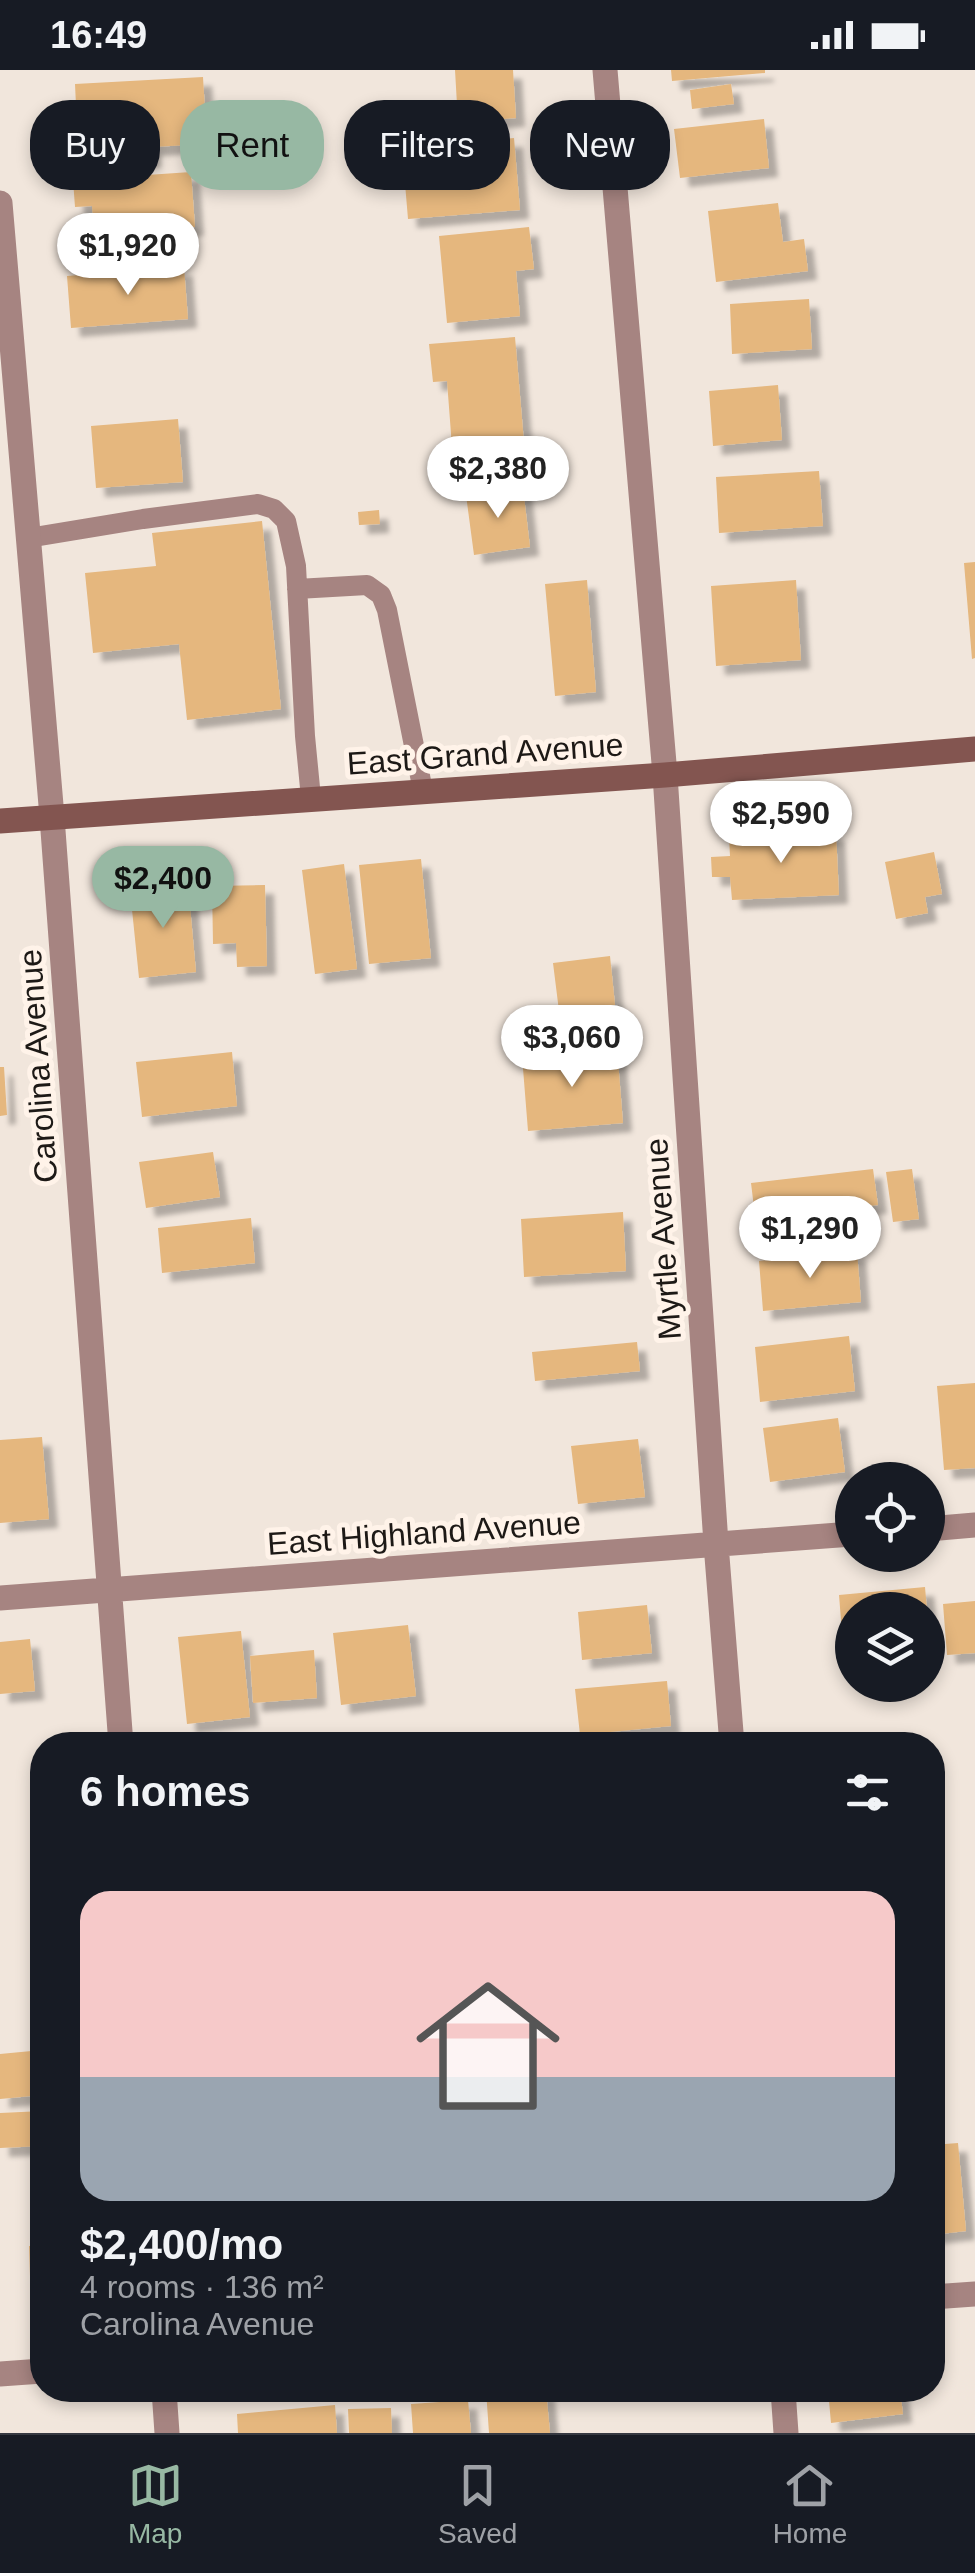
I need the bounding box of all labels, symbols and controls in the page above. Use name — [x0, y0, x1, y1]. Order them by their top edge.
text: 16:49 — [50, 14, 147, 56]
chip: Buy — [30, 100, 160, 190]
chip: Rent — [180, 100, 324, 190]
chip: Filters — [344, 100, 510, 190]
chip: New — [530, 100, 670, 190]
pin: $1,920 — [47, 213, 209, 298]
text: $1,920 — [79, 227, 177, 263]
pin: $2,380 — [417, 436, 579, 521]
text: $2,380 — [449, 450, 547, 486]
street label: East Grand Avenue — [346, 726, 624, 782]
pin: $2,590 — [700, 781, 862, 866]
text: $2,590 — [732, 795, 830, 831]
pin: $2,400 — [82, 846, 244, 931]
text: $2,400 — [114, 860, 212, 896]
street label: Carolina Avenue — [12, 948, 64, 1184]
pin: $3,060 — [491, 1005, 653, 1090]
text: $3,060 — [523, 1019, 621, 1055]
street label: Myrtle Avenue — [638, 1137, 688, 1341]
pin: $1,290 — [729, 1196, 891, 1281]
text: $1,290 — [761, 1210, 859, 1246]
map controls — [835, 1462, 945, 1702]
button: locate — [835, 1462, 945, 1572]
street label: East Highland Avenue — [266, 1504, 582, 1562]
button: layers — [835, 1592, 945, 1702]
icon: filters — [840, 1765, 895, 1820]
text: 6 homes — [80, 1768, 250, 1815]
icon: home — [398, 1956, 578, 2136]
text: $2,400/mo — [80, 2221, 283, 2268]
text: 4 rooms · 136 m² — [80, 2269, 324, 2305]
text: Carolina Avenue — [80, 2306, 314, 2342]
tab: Map — [128, 2458, 183, 2550]
tab: Saved — [438, 2458, 517, 2550]
tab: Home — [773, 2458, 847, 2550]

